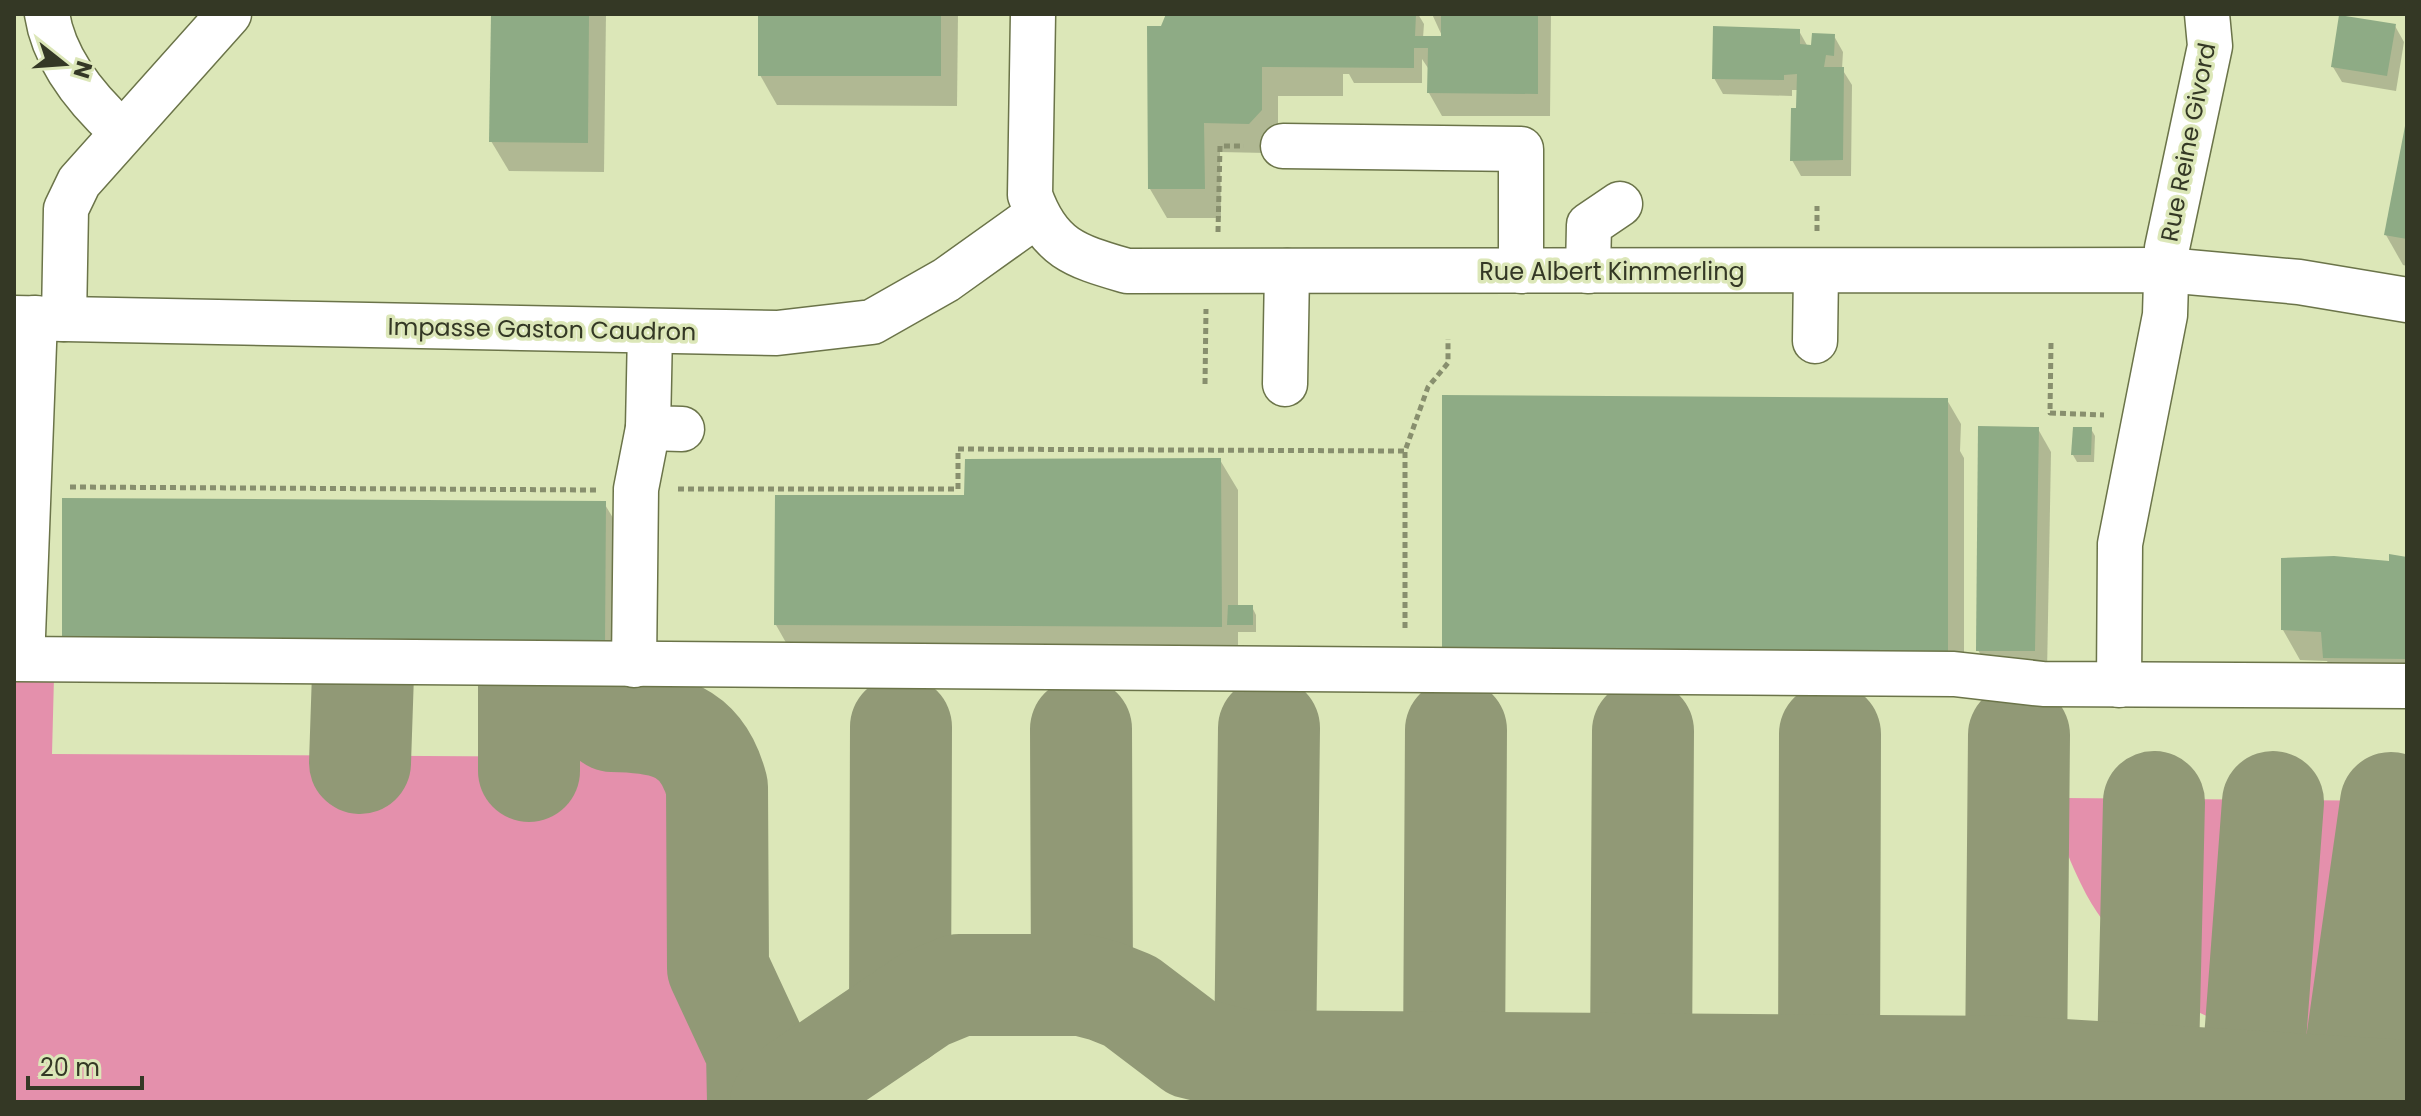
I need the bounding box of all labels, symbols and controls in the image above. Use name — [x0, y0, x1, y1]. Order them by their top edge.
north arrow — [24, 24, 104, 104]
street label: Rue Reine Givord — [2153, 40, 2223, 244]
text: N — [65, 57, 100, 82]
street label: Rue Albert Kimmerling — [1479, 255, 1745, 288]
street label: Impasse Gaston Caudron — [387, 310, 697, 348]
scale bar — [28, 1040, 142, 1090]
text: 20 m — [40, 1051, 100, 1084]

